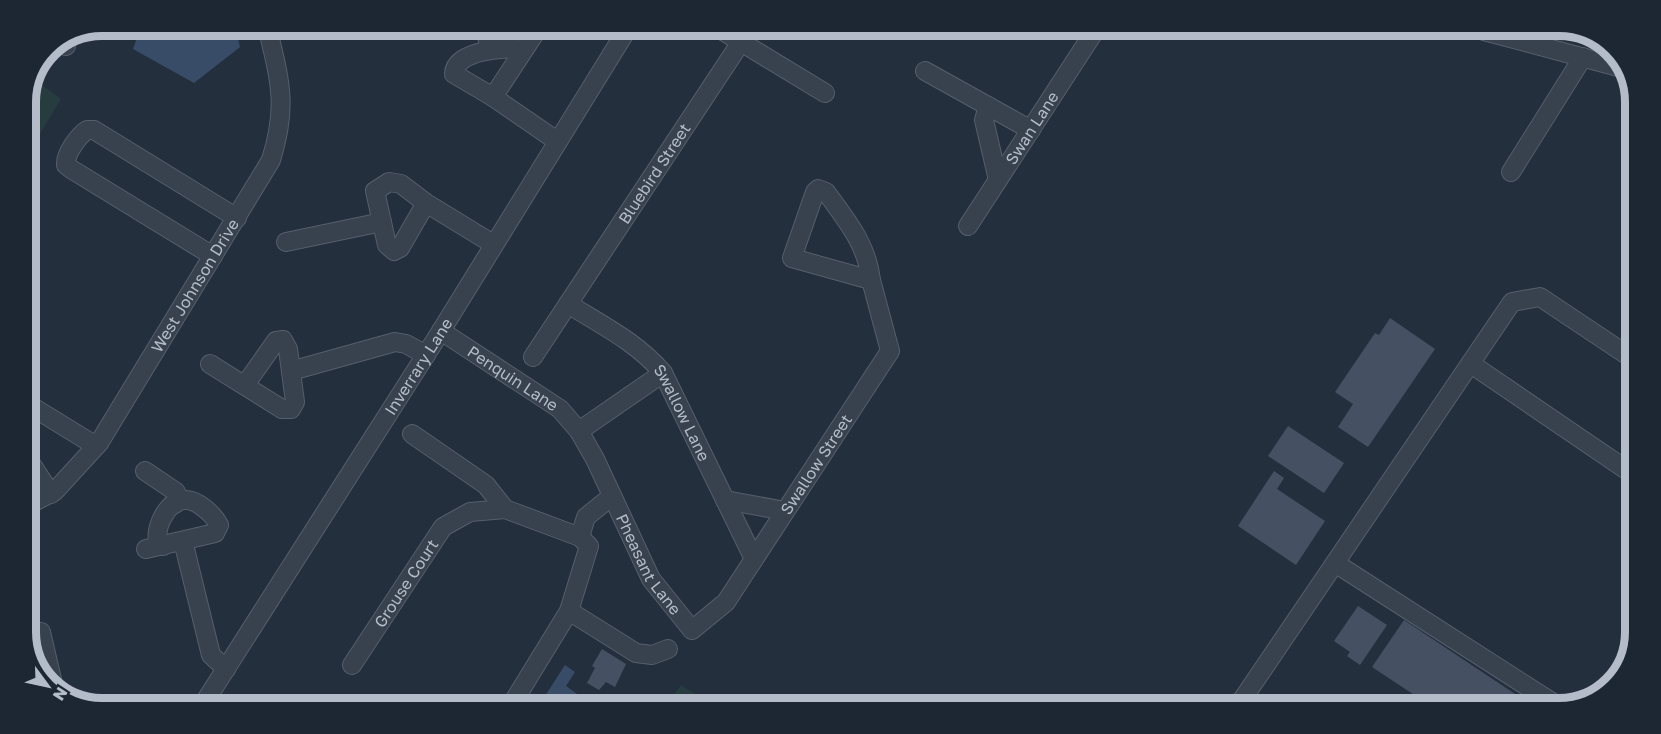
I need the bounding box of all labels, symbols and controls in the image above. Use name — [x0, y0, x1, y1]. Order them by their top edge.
street label: Swan Lane — [1001, 88, 1063, 168]
street label: Bluebird Street — [614, 119, 695, 227]
street label: West Johnson Drive — [146, 215, 243, 356]
street label: Inverrary Lane — [380, 314, 457, 419]
street label: Penquin Lane — [464, 341, 562, 415]
street label: Swallow Lane — [650, 360, 715, 464]
street label: Swallow Street — [776, 410, 856, 518]
street label: Pheasant Lane — [612, 511, 686, 619]
street label: Grouse Court — [370, 535, 442, 631]
north arrow — [18, 656, 78, 716]
text: N — [49, 684, 72, 705]

